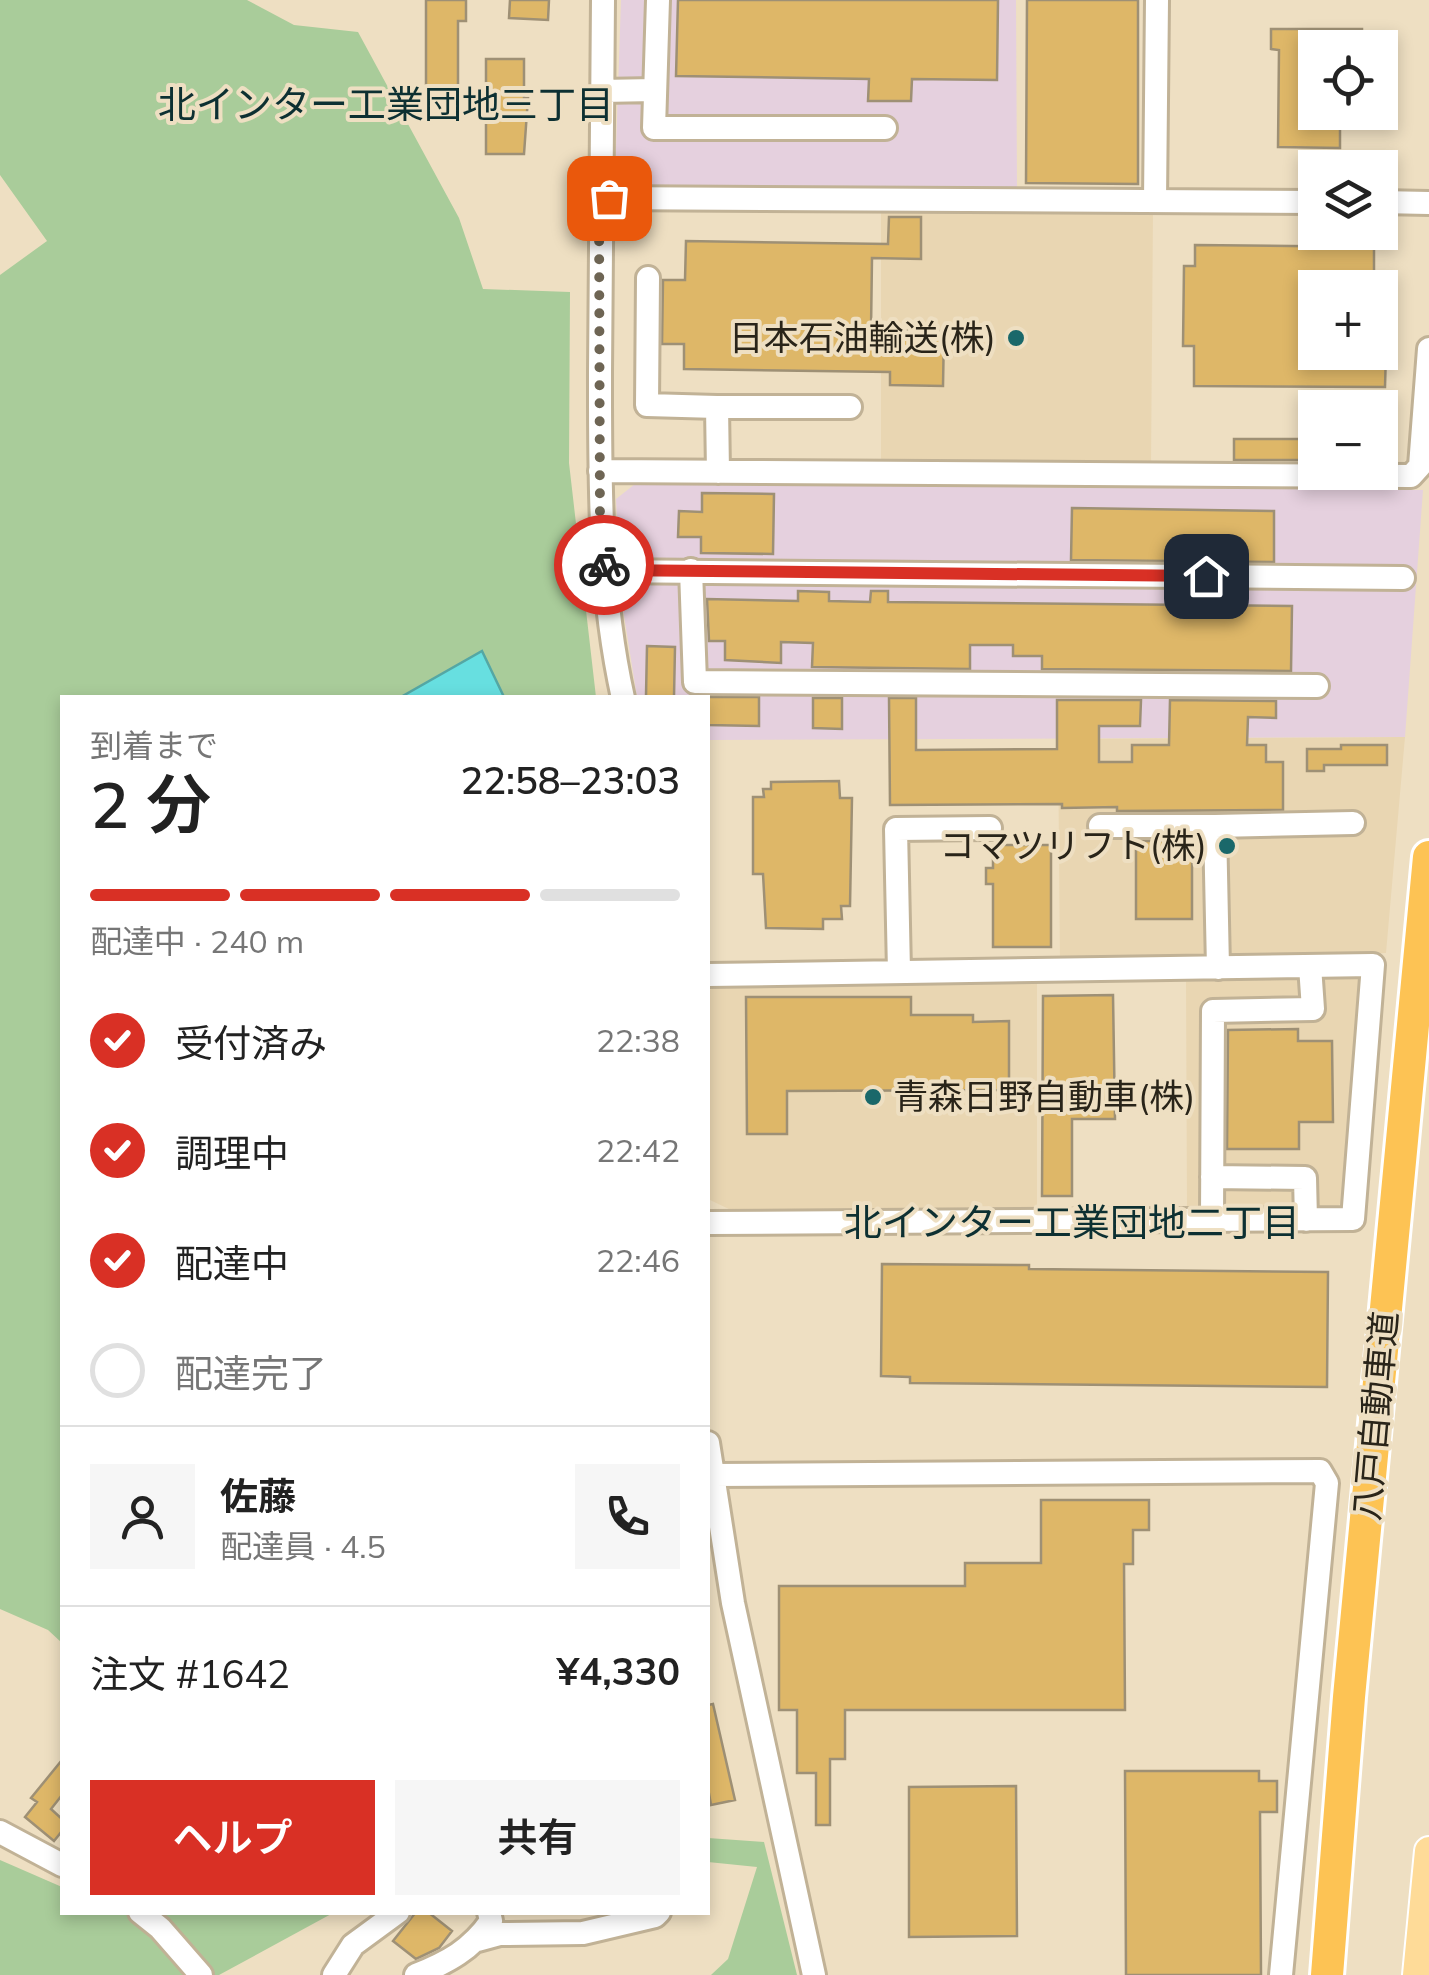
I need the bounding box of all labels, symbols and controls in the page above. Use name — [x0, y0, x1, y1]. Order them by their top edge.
map controls — [1298, 30, 1398, 490]
button: locate — [1298, 30, 1398, 130]
district label: 北インター工業団地三丁目 — [158, 80, 614, 128]
button: layers — [1298, 150, 1398, 250]
pin — [567, 156, 652, 241]
icon: bag — [582, 171, 637, 226]
button: + — [1298, 270, 1398, 370]
place label: 日本石油輸送(株) — [729, 315, 996, 359]
marker: 日本石油輸送(株) — [1005, 327, 1027, 349]
button: − — [1298, 390, 1398, 490]
courier — [554, 515, 654, 615]
pin — [1164, 534, 1249, 619]
icon: bike — [577, 538, 632, 593]
icon: home — [1179, 549, 1234, 604]
text: 到着まで — [90, 725, 218, 765]
text: 22:58–23:03 — [460, 756, 680, 804]
text: 2 分 — [90, 763, 211, 844]
place label: コマツリフト(株) — [940, 823, 1207, 867]
marker: コマツリフト(株) — [1216, 835, 1238, 857]
text: 配達中 · 240 m — [90, 921, 304, 961]
icon: check — [90, 1013, 145, 1068]
text: 受付済み — [175, 1019, 327, 1067]
text: 22:38 — [596, 1020, 680, 1060]
place label: 青森日野自動車(株) — [893, 1074, 1195, 1118]
marker: 青森日野自動車(株) — [862, 1086, 884, 1108]
icon: check — [90, 1123, 145, 1178]
text: 調理中 — [175, 1129, 289, 1177]
text: 22:42 — [596, 1130, 680, 1170]
district label: 北インター工業団地二丁目 — [844, 1198, 1300, 1246]
icon: check — [90, 1233, 145, 1288]
text: 配達中 — [175, 1239, 289, 1287]
text: 22:46 — [596, 1240, 680, 1280]
street label: 八戸自動車道 — [1344, 1309, 1406, 1522]
text: 配達完了 — [175, 1349, 327, 1397]
button: person — [90, 1464, 195, 1569]
button: phone — [575, 1464, 680, 1569]
text: 佐藤 — [220, 1472, 296, 1520]
text: 配達員 · 4.5 — [220, 1526, 386, 1566]
text: ¥4,330 — [557, 1647, 680, 1695]
text: 注文 #1642 — [90, 1650, 290, 1698]
button: ヘルプ — [90, 1780, 375, 1895]
button: 共有 — [395, 1780, 680, 1895]

